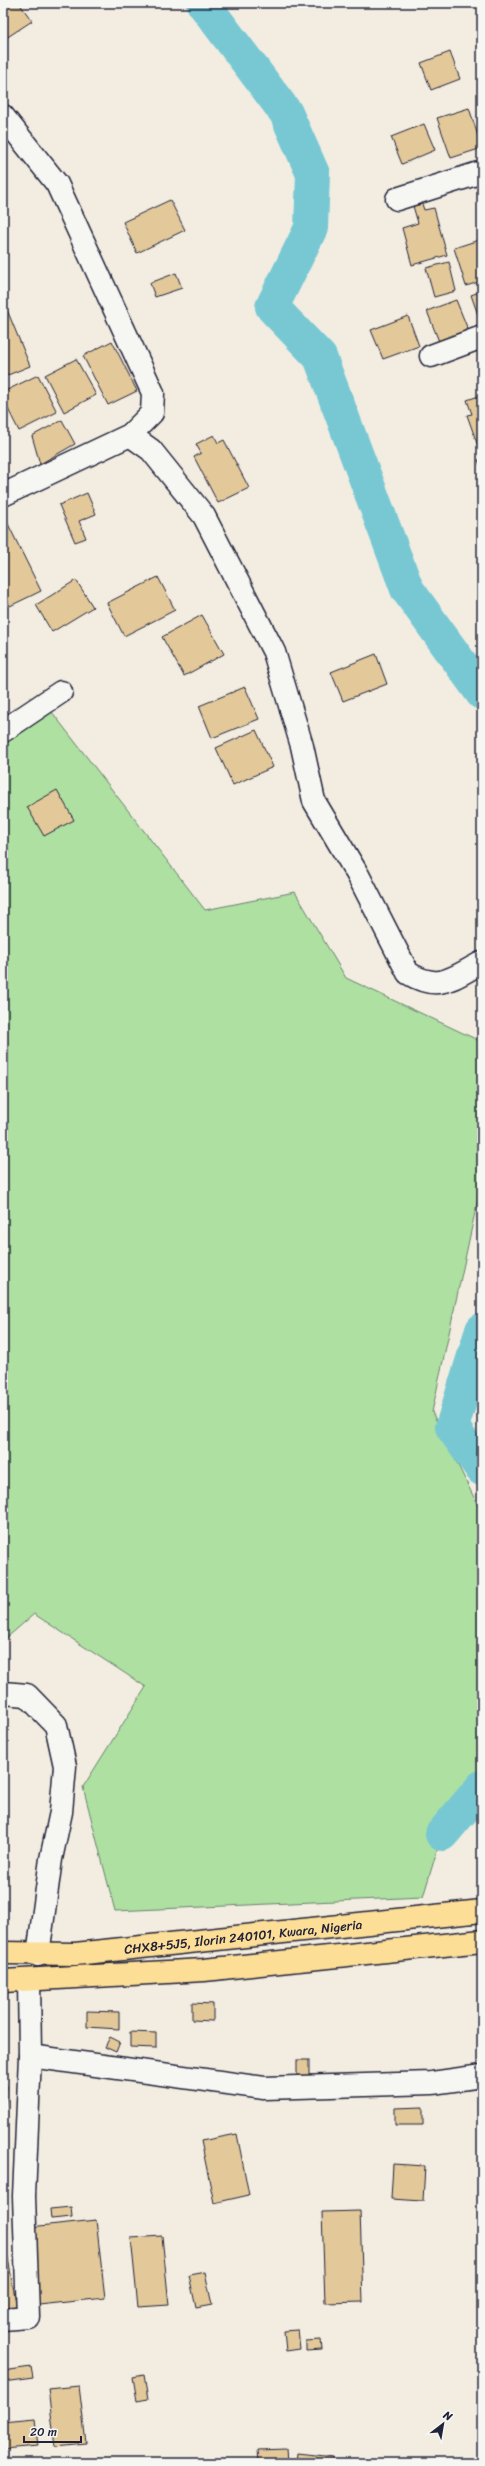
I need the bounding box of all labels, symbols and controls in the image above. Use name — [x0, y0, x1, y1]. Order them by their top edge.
street label: CHX8+5J5, Ilorin 240101, Kwara, Nigeria — [123, 1912, 364, 1960]
north arrow — [423, 2404, 463, 2444]
text: N — [439, 2405, 456, 2426]
scale bar — [24, 2418, 81, 2444]
text: 20 m — [30, 2421, 57, 2443]

